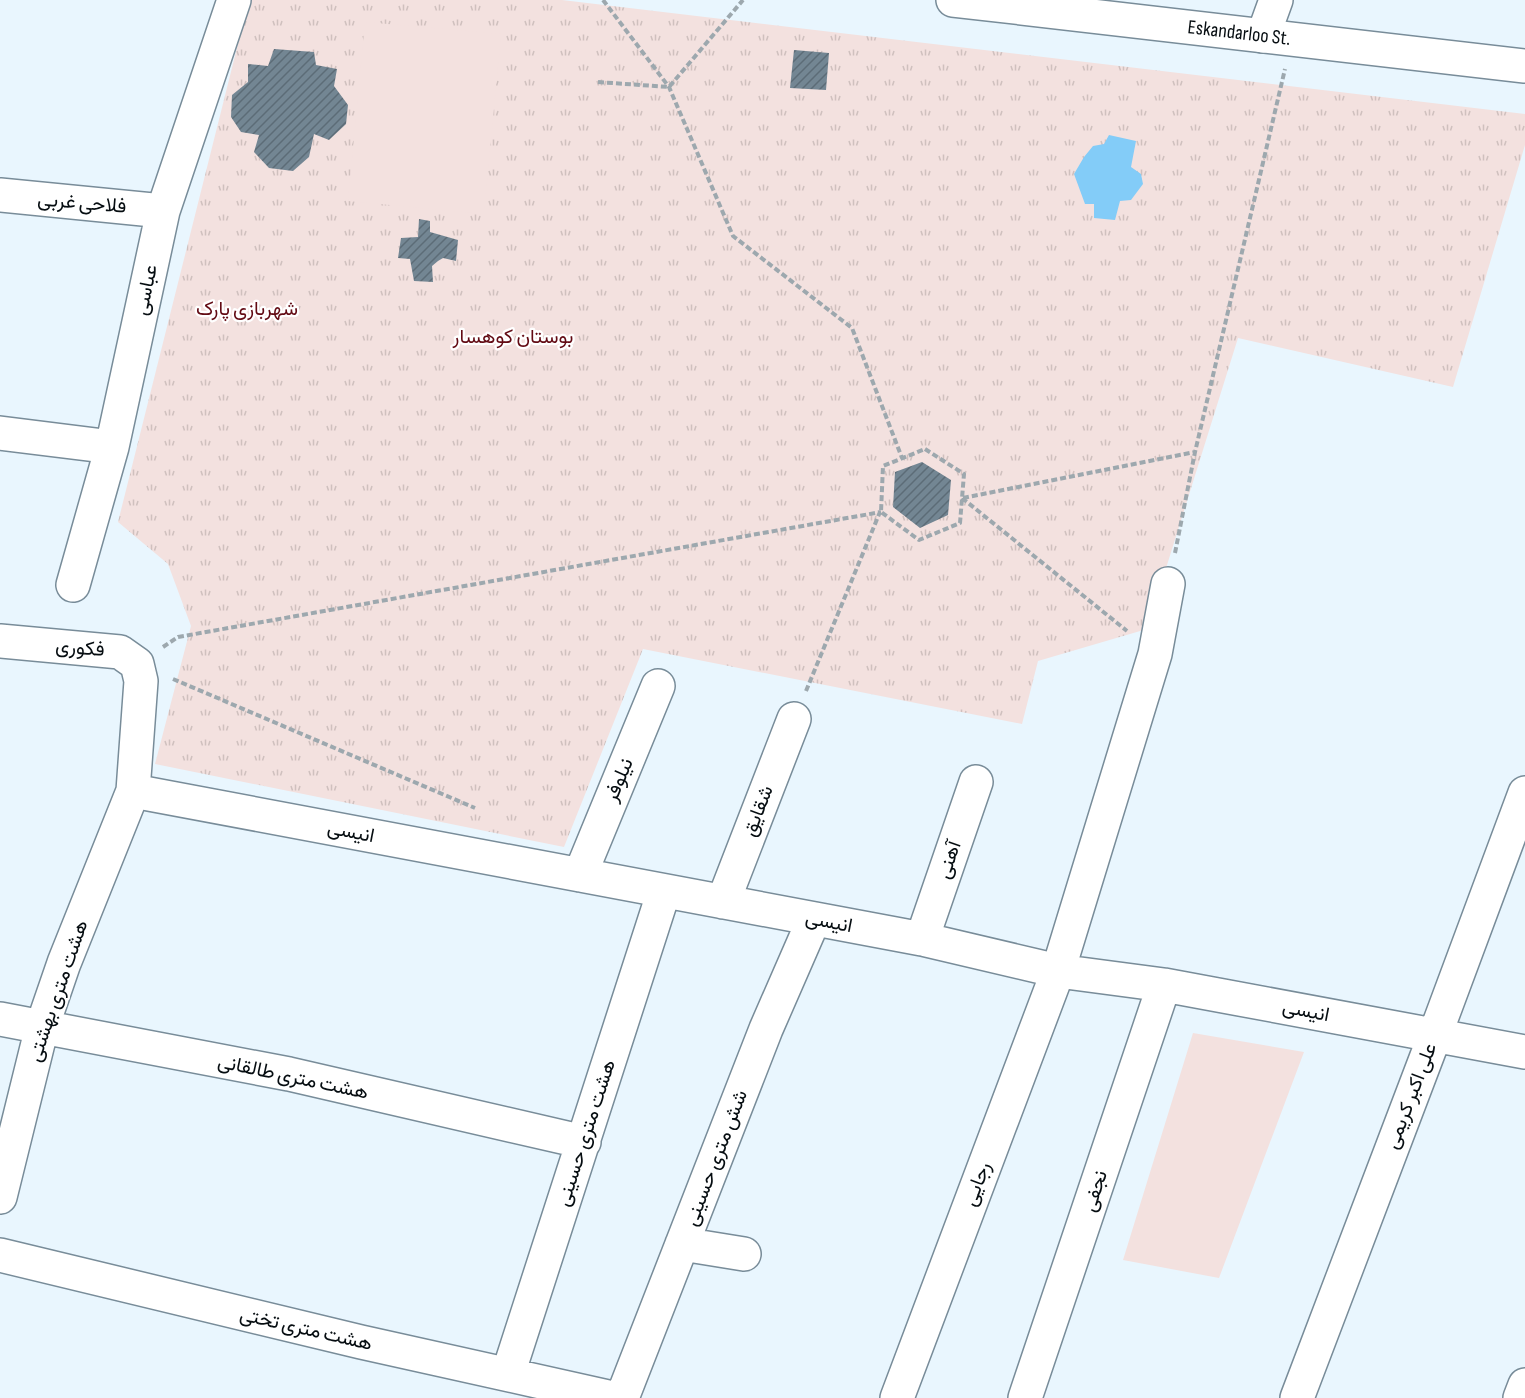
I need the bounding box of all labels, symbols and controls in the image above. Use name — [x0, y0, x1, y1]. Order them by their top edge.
street label: Eskandarloo St. — [1186, 15, 1292, 51]
street label: فلاحی غربی — [37, 187, 127, 219]
street label: عباسی — [129, 262, 163, 318]
park label: شهربازی پارک — [196, 297, 298, 322]
park label: بوستان کوهسار — [452, 325, 573, 349]
street label: فکوری — [54, 634, 106, 662]
street label: نیلوفر — [599, 755, 639, 806]
street label: شقایق — [737, 782, 779, 840]
street label: انیسی — [325, 816, 377, 848]
street label: آهنی — [931, 837, 967, 882]
street label: انیسی — [803, 906, 855, 938]
street label: هشت متری بهشتی — [23, 917, 93, 1065]
street label: انیسی — [1280, 995, 1332, 1027]
street label: علی اکبر کریمی — [1380, 1039, 1442, 1153]
street label: هشت متری طالقانی — [216, 1049, 370, 1105]
street label: هشت متری حسینی — [551, 1057, 621, 1209]
street label: شش متری حسینی — [679, 1087, 753, 1229]
street label: رجایی — [958, 1158, 996, 1210]
street label: نجفی — [1077, 1167, 1113, 1215]
street label: هشت متری تختی — [237, 1302, 375, 1356]

